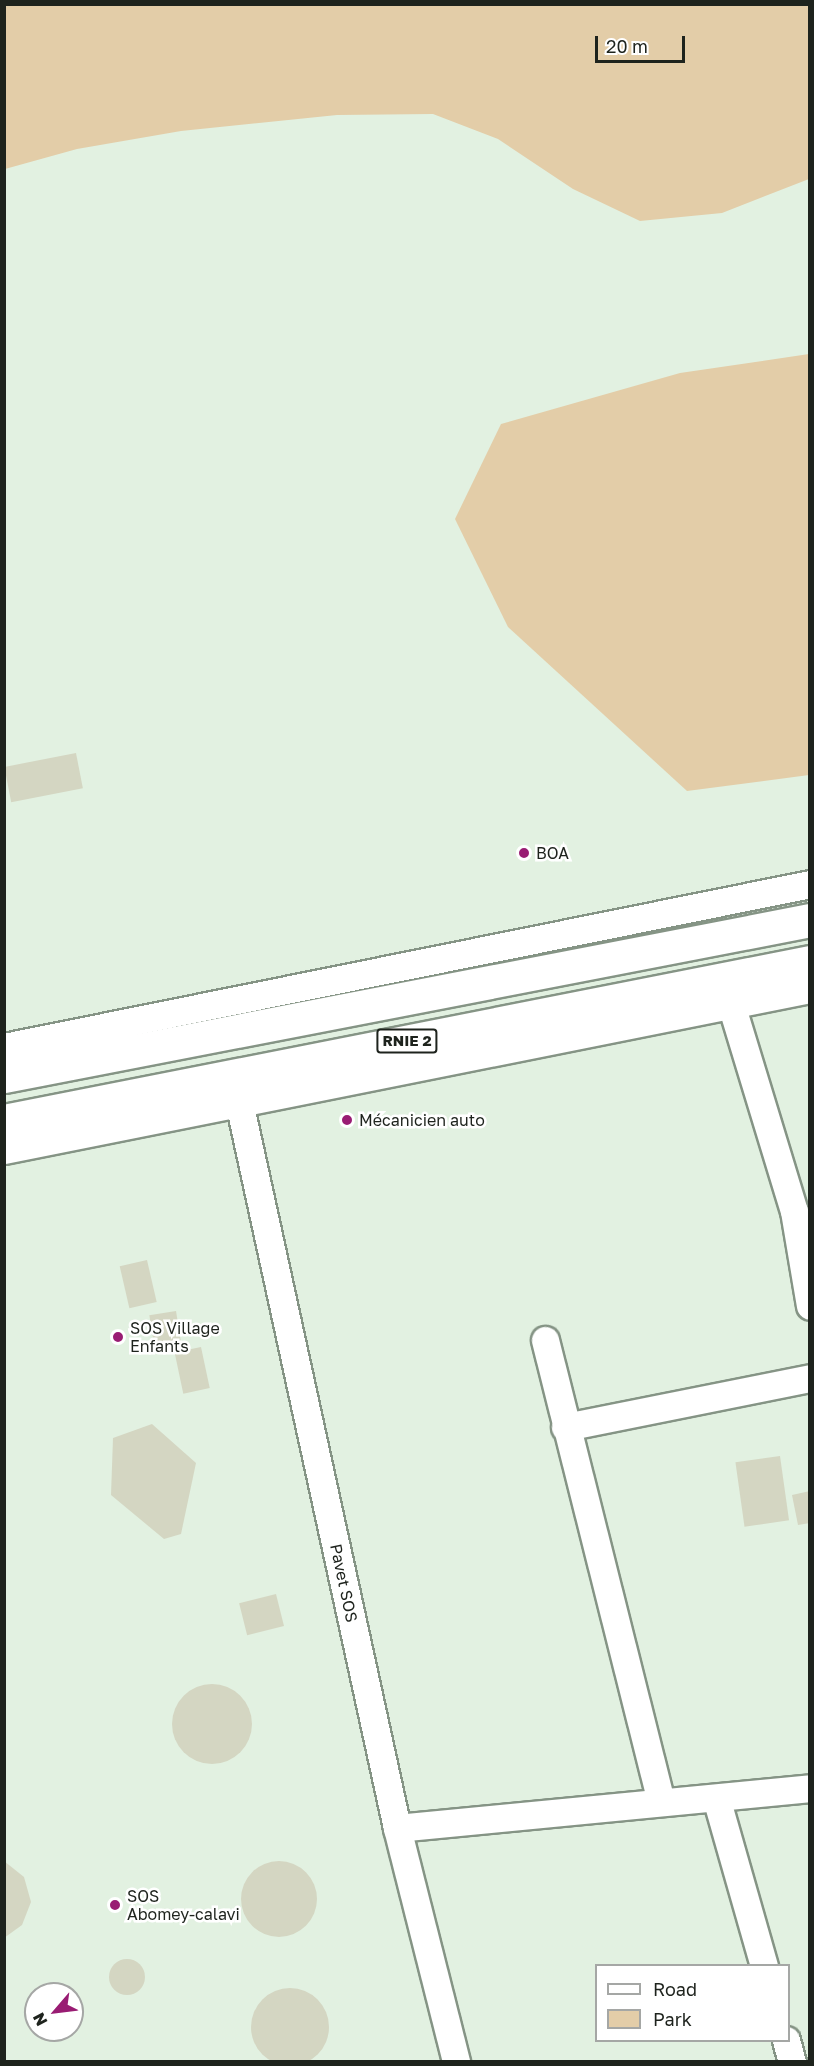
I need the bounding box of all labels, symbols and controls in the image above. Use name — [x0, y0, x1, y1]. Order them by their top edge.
scale bar — [598, 24, 688, 62]
text: 20 m — [606, 35, 648, 57]
place label: BOA — [536, 843, 569, 863]
marker: BOA — [517, 846, 531, 860]
road number: RNIE 2 — [376, 1029, 438, 1053]
place label: Mécanicien auto — [359, 1110, 485, 1130]
marker: Mécanicien auto — [340, 1113, 354, 1127]
place label: SOS Village Enfants — [130, 1318, 220, 1356]
marker: SOS Village Enfants — [111, 1330, 125, 1344]
street label: Pavet SOS — [326, 1542, 362, 1624]
place label: SOS Abomey-calavi — [127, 1886, 240, 1924]
marker: SOS Abomey-calavi — [108, 1898, 122, 1912]
legend — [595, 1964, 790, 2042]
text: Road — [653, 1978, 697, 2000]
north arrow — [24, 1982, 84, 2042]
text: Park — [653, 2008, 692, 2030]
text: N — [28, 2009, 52, 2030]

